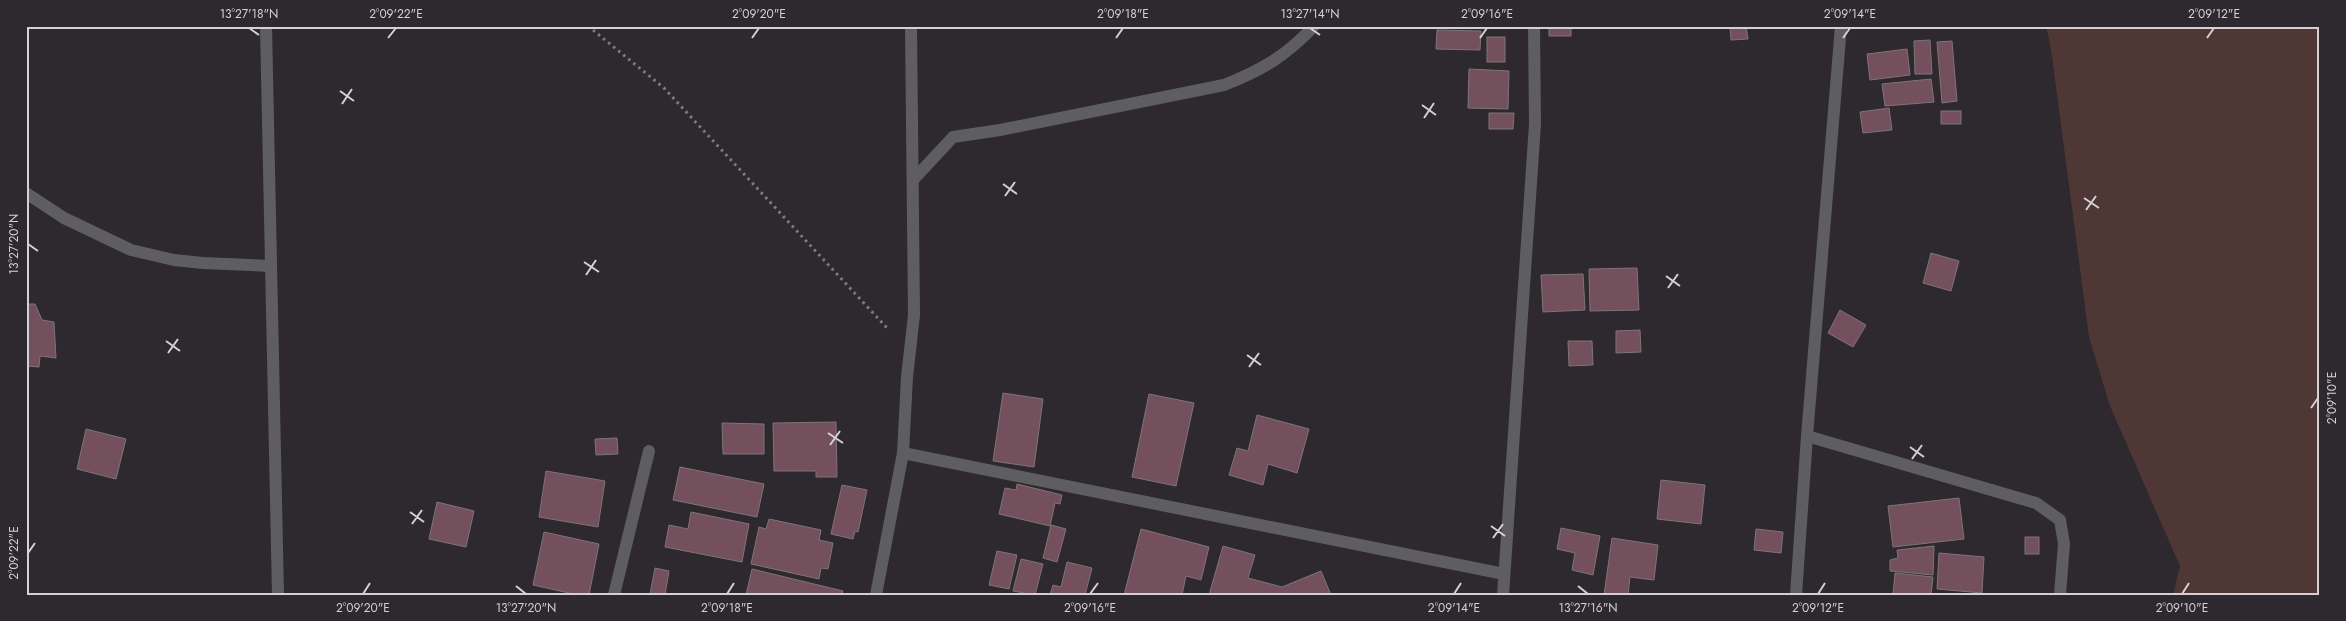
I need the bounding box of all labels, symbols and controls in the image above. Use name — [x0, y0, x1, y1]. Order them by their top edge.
text: 13°27'18"N — [220, 5, 278, 23]
text: 2°09'22"E — [369, 5, 423, 23]
text: 2°09'20"E — [732, 5, 786, 23]
text: 2°09'18"E — [1097, 5, 1149, 23]
text: 13°27'14"N — [1280, 5, 1340, 23]
text: 2°09'16"E — [1461, 5, 1513, 23]
text: 2°09'14"E — [1824, 5, 1876, 23]
text: 2°09'12"E — [2188, 5, 2240, 23]
text: 13°27'20"N — [5, 214, 23, 274]
text: 2°09'10"E — [2323, 372, 2341, 424]
text: 2°09'22"E — [5, 526, 23, 580]
text: 2°09'20"E — [336, 599, 390, 617]
text: 13°27'20"N — [496, 599, 556, 617]
text: 2°09'18"E — [701, 599, 753, 617]
text: 2°09'16"E — [1064, 599, 1116, 617]
text: 2°09'14"E — [1428, 599, 1480, 617]
text: 13°27'16"N — [1558, 599, 1618, 617]
text: 2°09'12"E — [1792, 599, 1844, 617]
text: 2°09'10"E — [2156, 599, 2208, 617]

